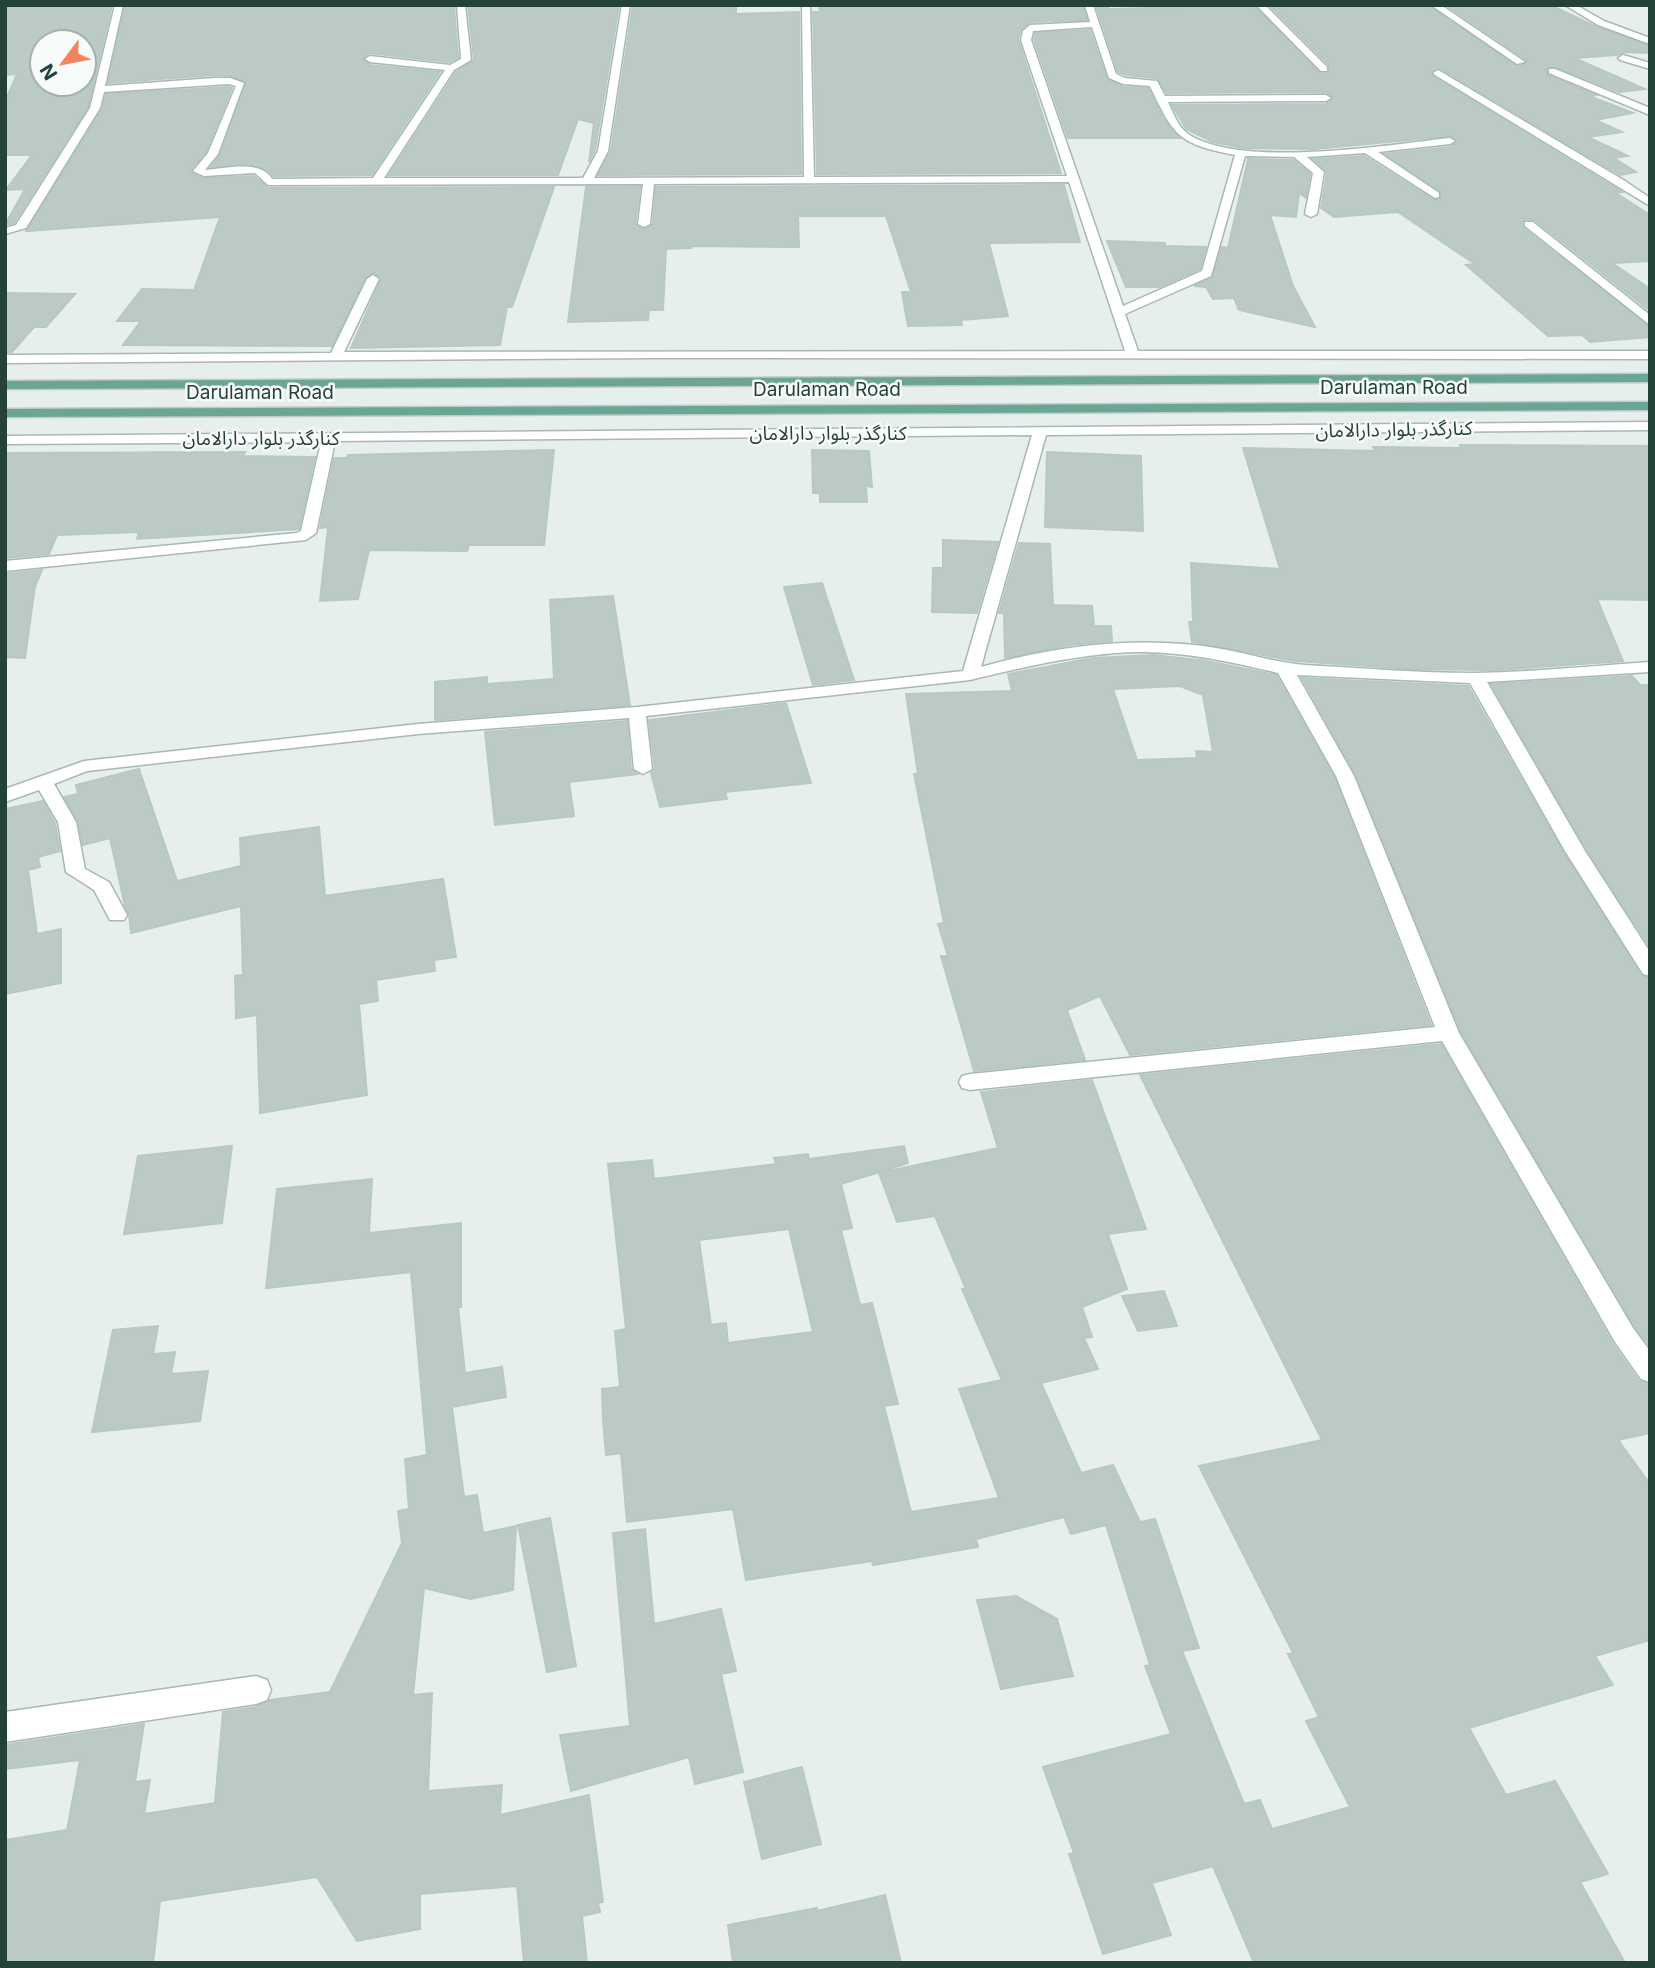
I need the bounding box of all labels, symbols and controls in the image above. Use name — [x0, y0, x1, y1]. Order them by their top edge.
north arrow — [28, 28, 98, 98]
text: N — [35, 60, 63, 84]
street label: Darulaman Road — [1320, 376, 1468, 399]
street label: Darulaman Road — [753, 378, 901, 401]
street label: Darulaman Road — [186, 381, 334, 404]
street label: کنارگذر بلوار دارالامان — [1315, 417, 1474, 442]
street label: کنارگذر بلوار دارالامان — [749, 422, 908, 445]
street label: کنارگذر بلوار دارالامان — [182, 427, 341, 450]

